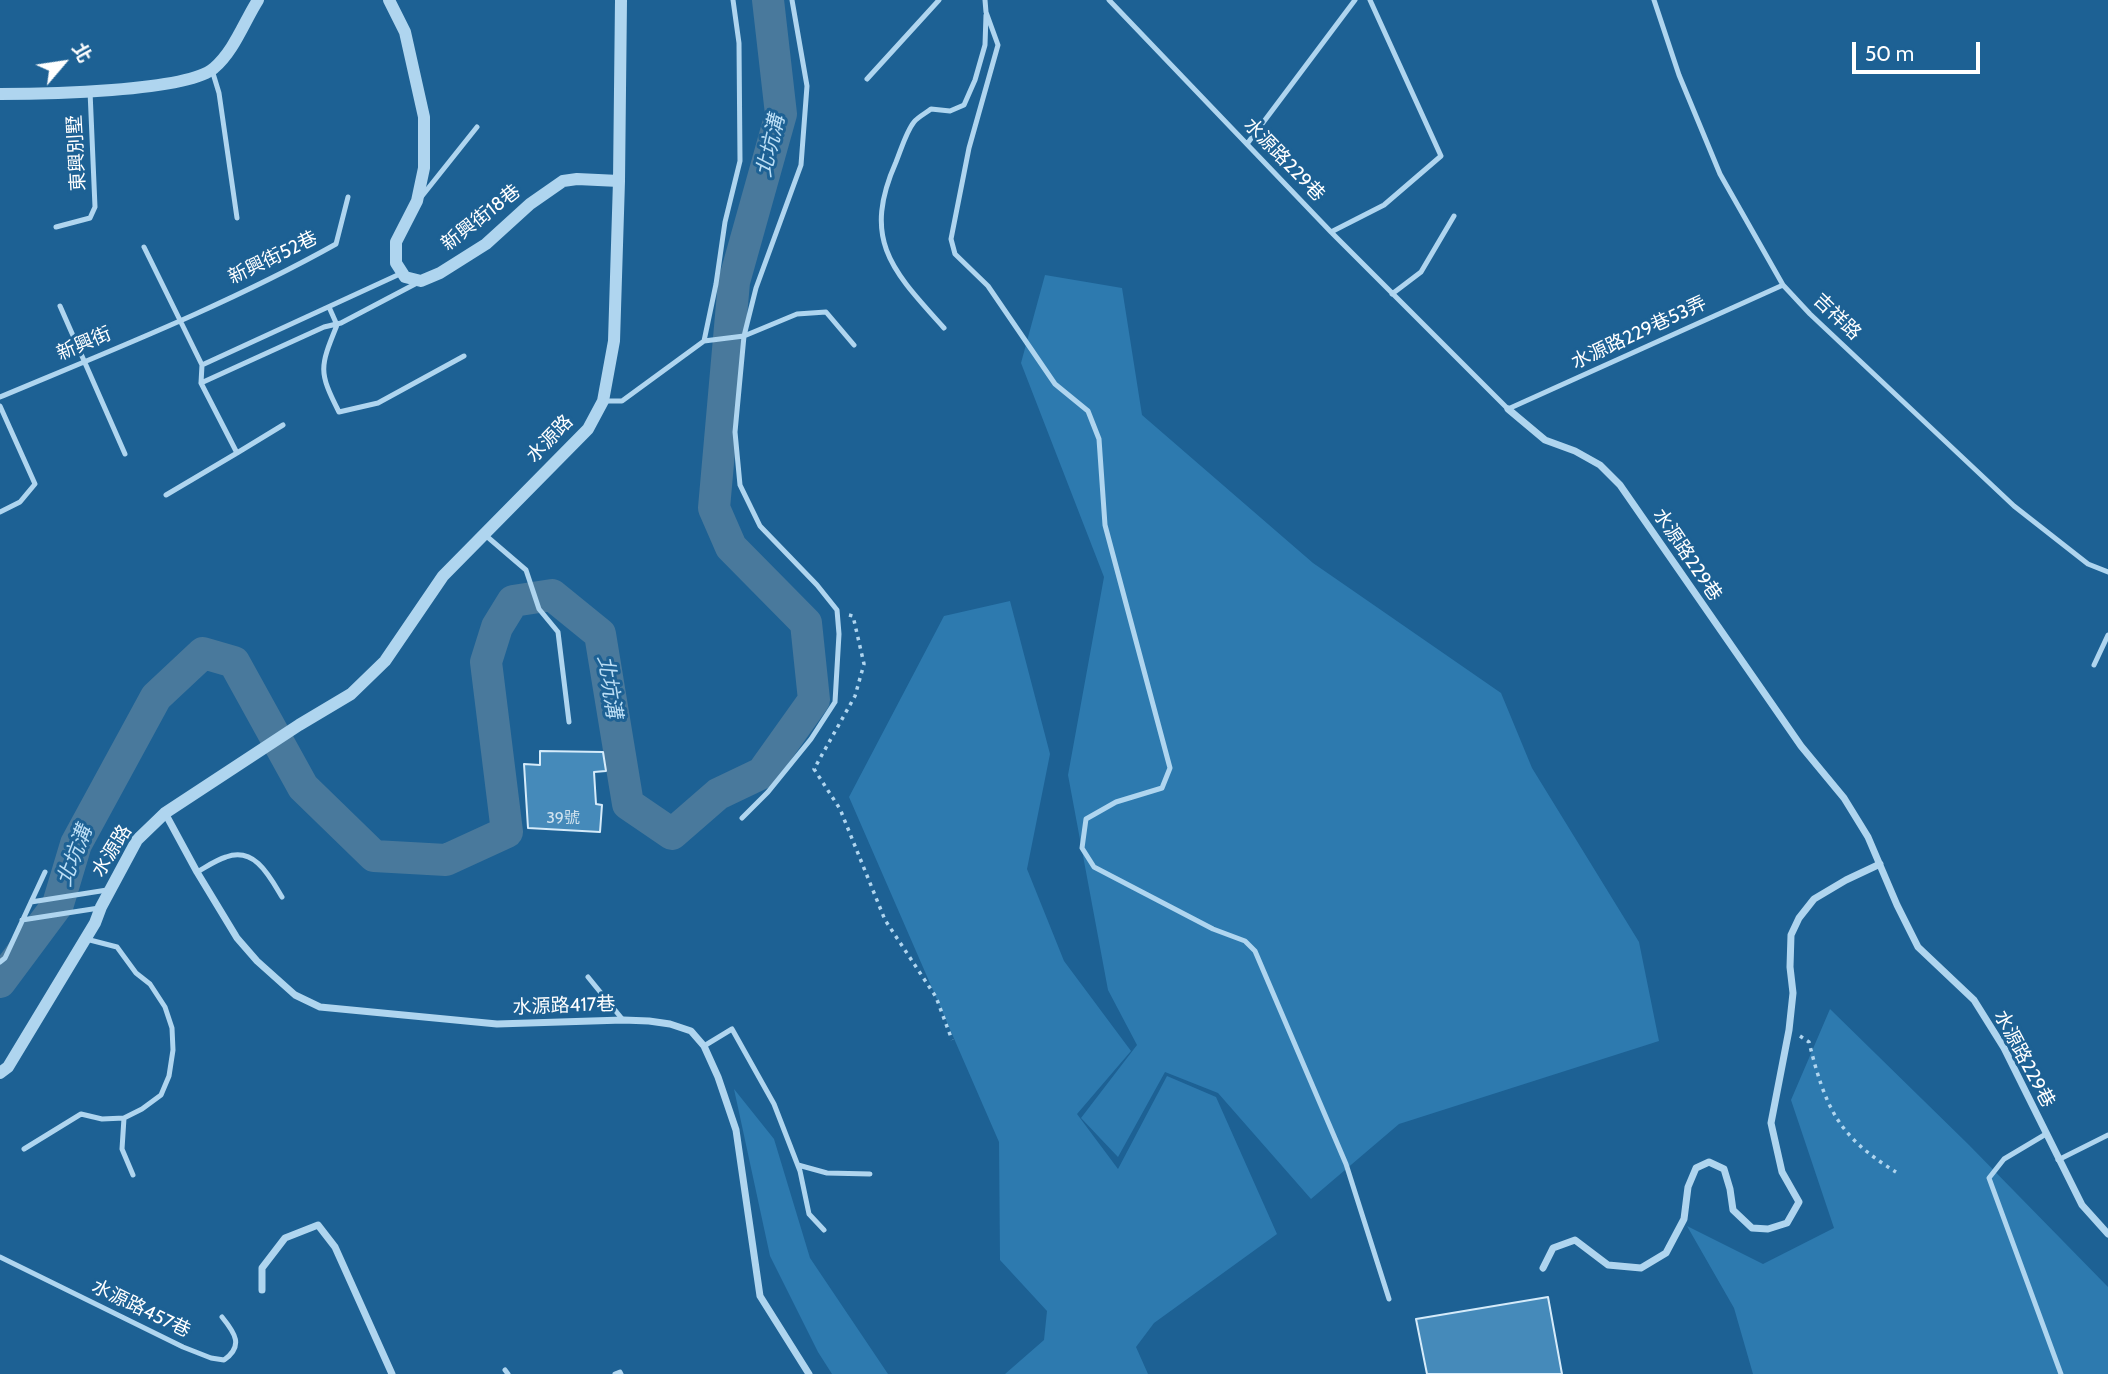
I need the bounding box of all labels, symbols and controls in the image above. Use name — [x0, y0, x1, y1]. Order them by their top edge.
north arrow — [28, 28, 98, 98]
scale bar — [1856, 28, 1984, 72]
text: 北 — [67, 39, 96, 66]
text: 50 m — [1865, 41, 1914, 66]
water label: 北坑溝 — [752, 112, 790, 180]
street label: 東興別墅 — [64, 114, 90, 192]
street label: 水源路229巷 — [1239, 114, 1329, 206]
street label: 新興街18巷 — [437, 180, 525, 256]
street label: 新興街52巷 — [225, 227, 321, 289]
street label: 吉祥路 — [1809, 289, 1865, 345]
street label: 水源路229巷53弄 — [1568, 292, 1710, 374]
street label: 新興街 — [53, 322, 115, 366]
street label: 水源路 — [522, 411, 578, 467]
street label: 水源路229巷 — [1648, 504, 1726, 606]
water label: 北坑溝 — [592, 654, 626, 720]
house number: 39號 — [546, 808, 580, 828]
street label: 水源路 — [87, 821, 137, 881]
water label: 北坑溝 — [52, 822, 98, 890]
street label: 水源路417巷 — [512, 993, 616, 1019]
street label: 水源路229巷 — [1989, 1007, 2059, 1111]
street label: 水源路457巷 — [88, 1275, 194, 1343]

